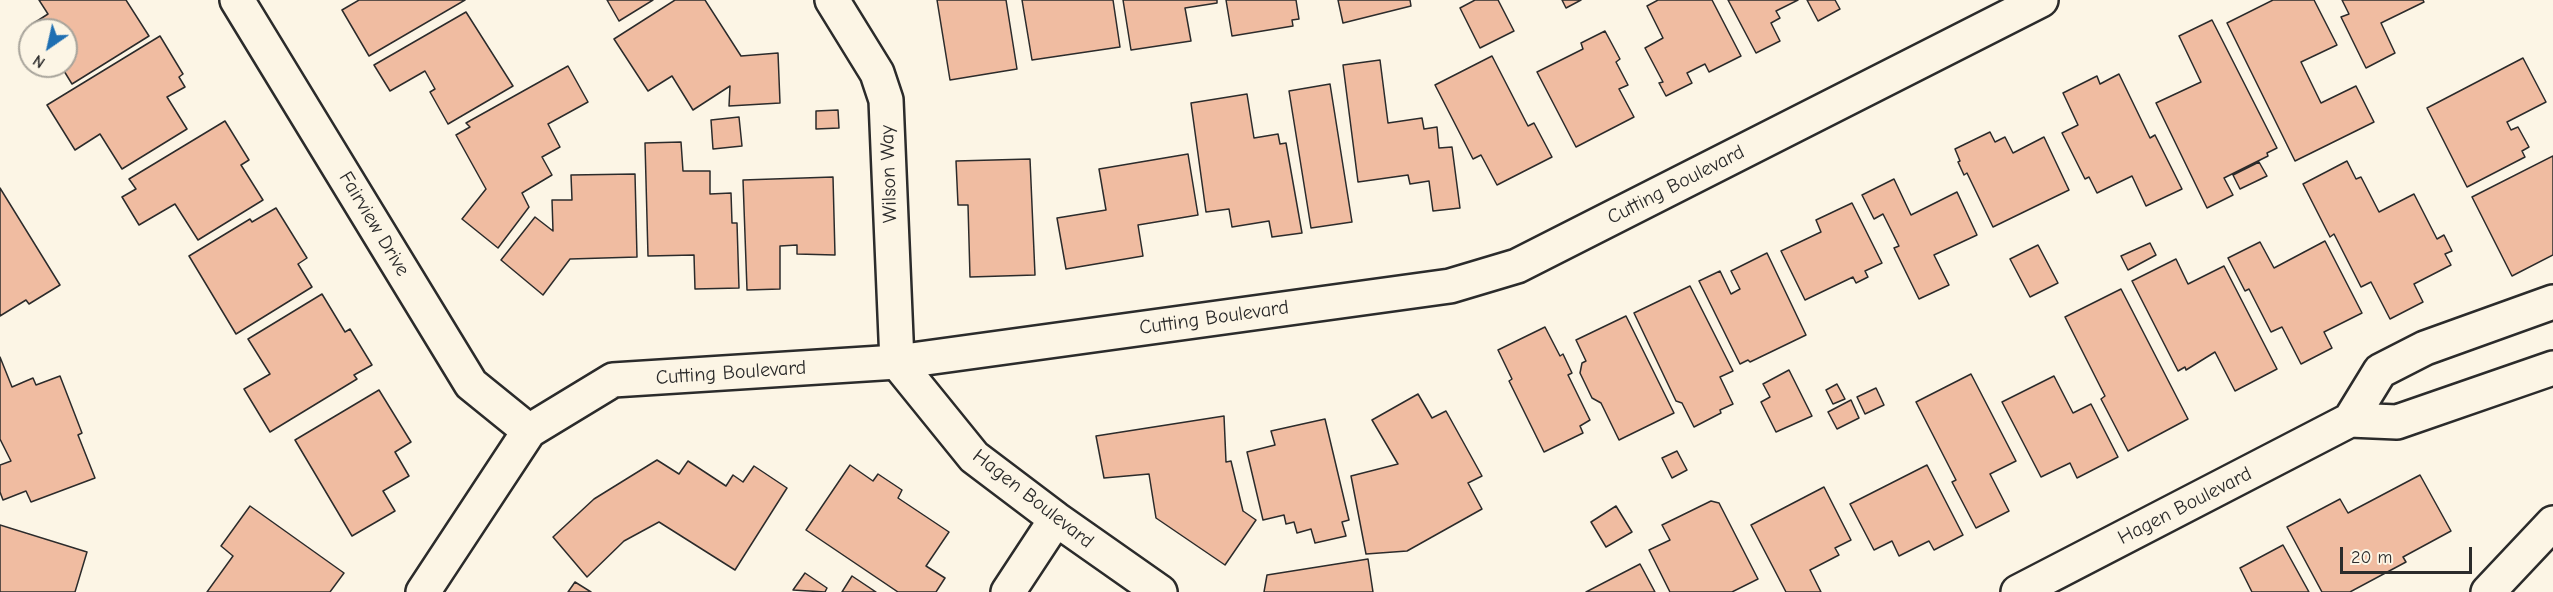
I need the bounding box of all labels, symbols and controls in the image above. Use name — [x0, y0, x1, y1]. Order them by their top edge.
north arrow — [18, 18, 78, 78]
text: N — [30, 51, 48, 72]
street label: Wilson Way — [875, 125, 903, 223]
street label: Cutting Boulevard — [1603, 140, 1749, 230]
street label: Fairview Drive — [333, 167, 415, 281]
street label: Cutting Boulevard — [1138, 296, 1290, 340]
street label: Cutting Boulevard — [655, 356, 807, 390]
street label: Hagen Boulevard — [968, 444, 1098, 554]
street label: Hagen Boulevard — [2114, 462, 2256, 550]
scale bar — [2343, 535, 2475, 573]
text: 20 m — [2351, 547, 2392, 568]

